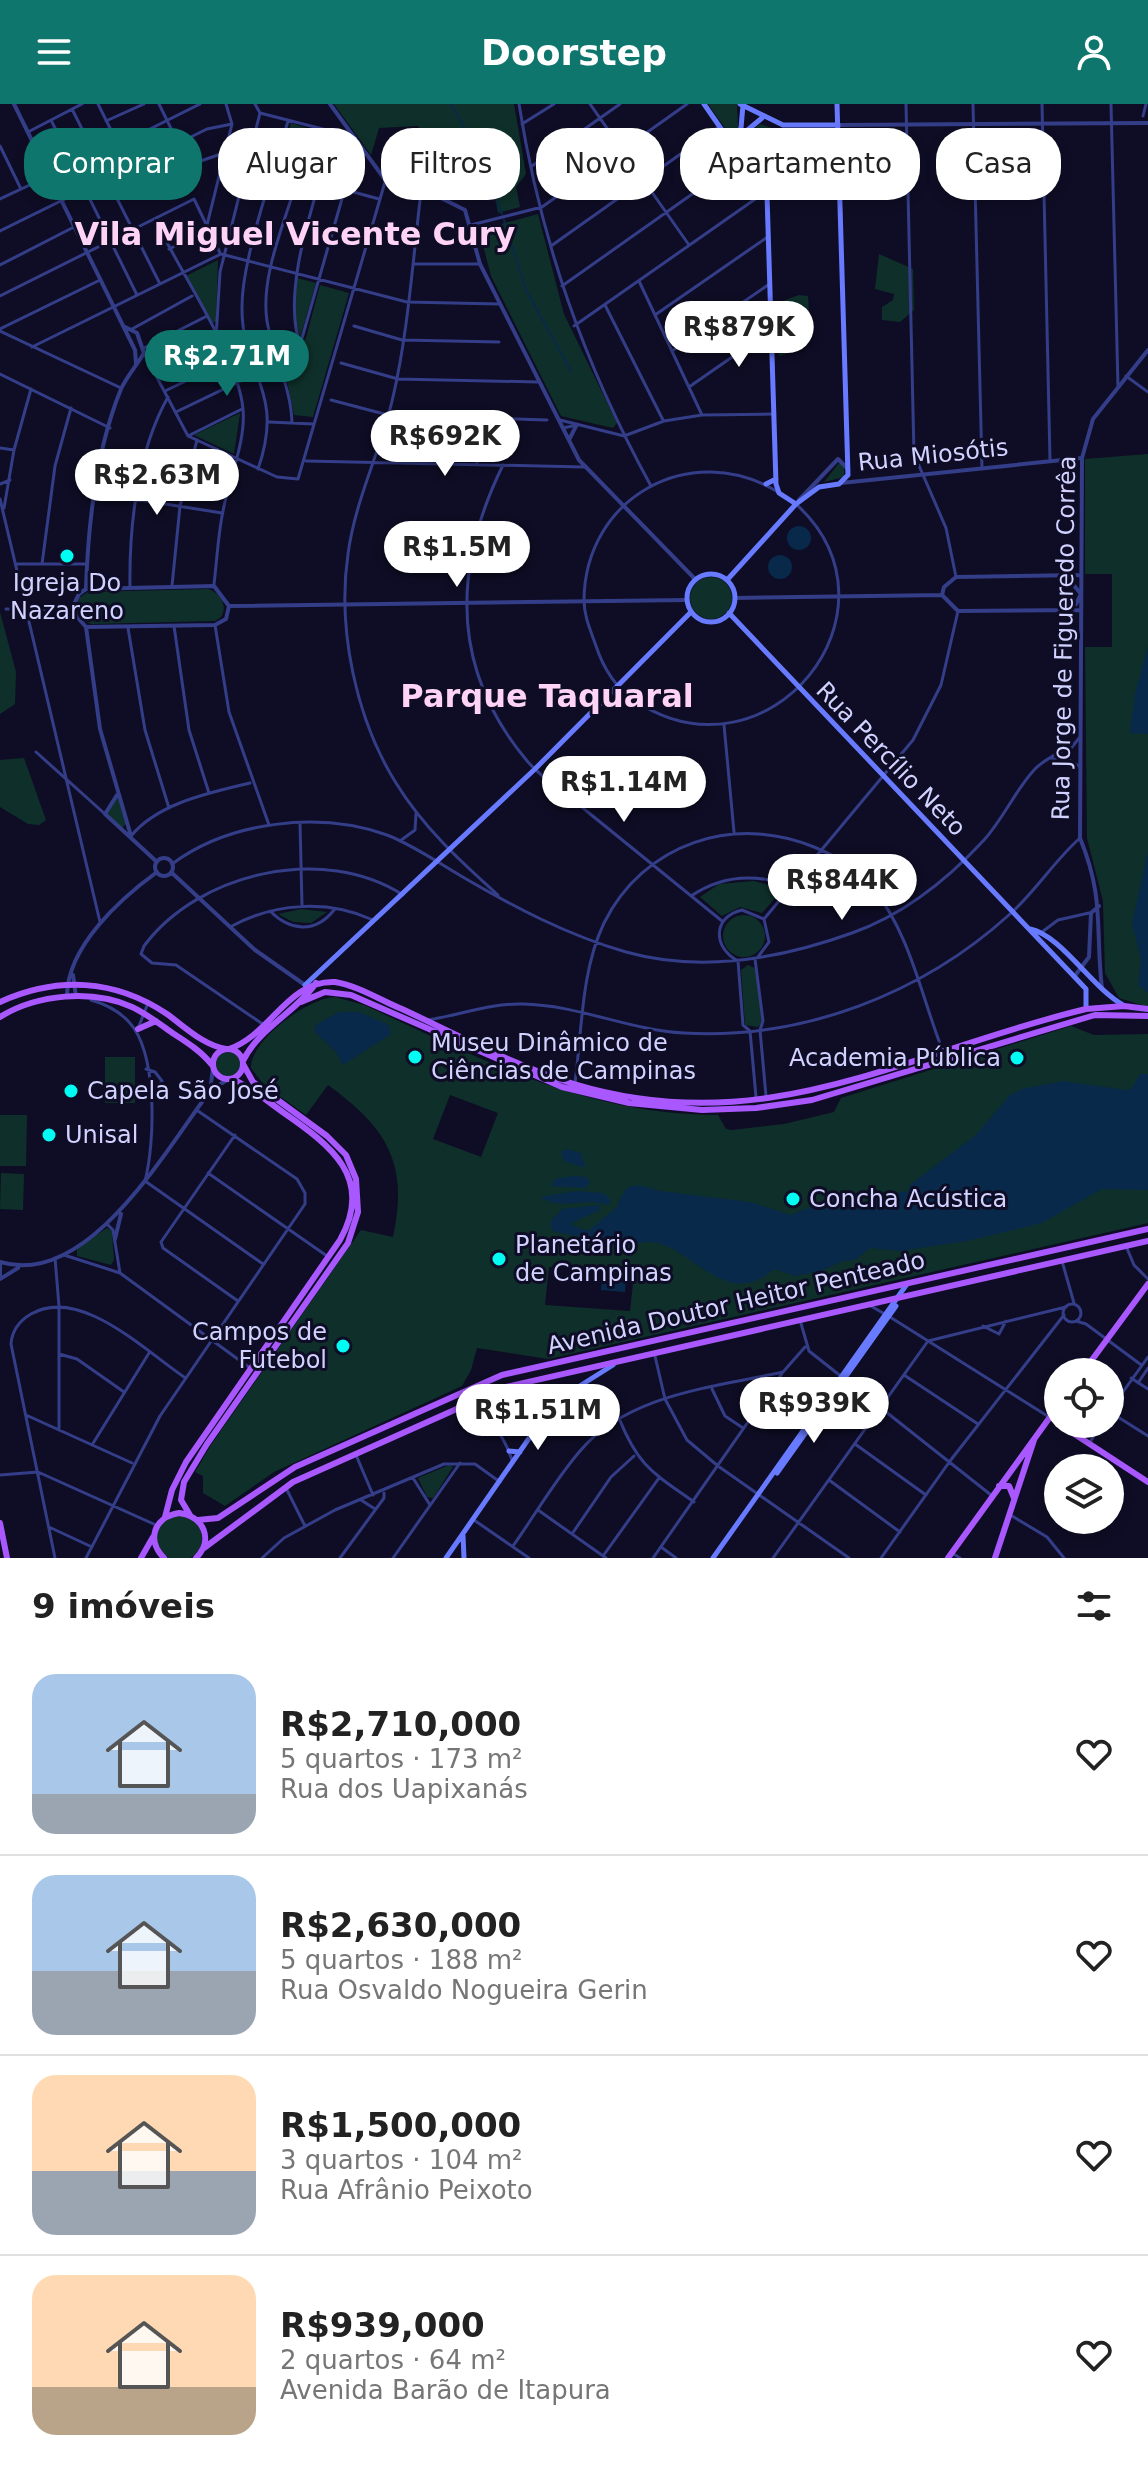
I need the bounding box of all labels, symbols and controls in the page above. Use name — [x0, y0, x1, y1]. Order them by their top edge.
icon: menu — [32, 30, 76, 74]
icon: person — [1072, 30, 1116, 74]
text: Doorstep — [481, 32, 667, 73]
chip: Comprar — [24, 128, 202, 200]
chip: Alugar — [218, 128, 365, 200]
chip: Filtros — [381, 128, 520, 200]
chip: Novo — [536, 128, 664, 200]
chip: Apartamento — [680, 128, 920, 200]
chip: Casa — [936, 128, 1061, 200]
district label: Vila Miguel Vicente Cury — [75, 215, 516, 253]
pin: R$879K — [674, 301, 804, 369]
text: R$879K — [683, 312, 795, 342]
pin: R$2.71M — [153, 330, 301, 398]
text: R$2.71M — [163, 341, 291, 371]
pin: R$692K — [380, 410, 510, 478]
text: R$692K — [389, 421, 501, 451]
street label: Rua Miosótis — [856, 433, 1010, 477]
pin: R$2.63M — [83, 449, 231, 517]
street label: Rua Jorge de Figueredo Corrêa — [1047, 455, 1081, 821]
text: R$2.63M — [93, 460, 221, 490]
pin: R$1.5M — [392, 521, 522, 589]
text: R$1.5M — [402, 532, 512, 562]
marker: Igreja Do Nazareno — [58, 547, 76, 565]
place label: Igreja Do Nazareno — [10, 569, 124, 625]
street label: Rua Percílio Neto — [810, 676, 972, 842]
district label: Parque Taquaral — [400, 677, 694, 715]
pin: R$1.14M — [550, 756, 698, 824]
text: R$1.14M — [560, 767, 688, 797]
pin: R$844K — [777, 854, 907, 922]
text: R$844K — [786, 865, 898, 895]
place label: Museu Dinâmico de Ciências de Campinas — [431, 1029, 696, 1085]
place label: Academia Pública — [789, 1044, 1001, 1072]
marker: Museu Dinâmico de Ciências de Campinas — [406, 1048, 424, 1066]
marker: Academia Pública — [1008, 1049, 1026, 1067]
place label: Capela São José — [87, 1077, 279, 1105]
marker: Capela São José — [62, 1082, 80, 1100]
place label: Unisal — [65, 1121, 138, 1149]
marker: Unisal — [40, 1126, 58, 1144]
place label: Concha Acústica — [809, 1185, 1007, 1213]
marker: Concha Acústica — [784, 1190, 802, 1208]
place label: Planetário de Campinas — [515, 1231, 672, 1287]
street label: Avenida Doutor Heitor Penteado — [544, 1246, 928, 1360]
marker: Planetário de Campinas — [490, 1250, 508, 1268]
place label: Campos de Futebol — [192, 1318, 327, 1374]
marker: Campos de Futebol — [334, 1337, 352, 1355]
map controls — [1044, 1358, 1124, 1534]
button: locate — [1044, 1358, 1124, 1438]
pin: R$939K — [749, 1377, 879, 1445]
pin: R$1.51M — [464, 1384, 612, 1452]
text: R$939K — [758, 1388, 870, 1418]
text: R$1.51M — [474, 1395, 602, 1425]
button: layers — [1044, 1454, 1124, 1534]
icon: filters — [1072, 1584, 1116, 1628]
text: 9 imóveis — [32, 1586, 215, 1626]
text: R$2,710,000 — [280, 1704, 521, 1744]
icon: home — [96, 1706, 192, 1802]
icon: heart — [1072, 1732, 1116, 1776]
text: 5 quartos · 173 m² — [280, 1744, 523, 1774]
text: Rua dos Uapixanás — [280, 1774, 528, 1804]
text: R$2,630,000 — [280, 1905, 521, 1945]
icon: home — [96, 1907, 192, 2003]
icon: heart — [1072, 1933, 1116, 1977]
text: 5 quartos · 188 m² — [280, 1945, 523, 1975]
text: Rua Osvaldo Nogueira Gerin — [280, 1975, 648, 2005]
text: R$1,500,000 — [280, 2105, 521, 2145]
icon: home — [96, 2107, 192, 2203]
icon: heart — [1072, 2133, 1116, 2177]
text: 3 quartos · 104 m² — [280, 2145, 523, 2175]
text: Rua Afrânio Peixoto — [280, 2175, 533, 2205]
text: R$939,000 — [280, 2305, 485, 2345]
icon: home — [96, 2307, 192, 2403]
icon: heart — [1072, 2333, 1116, 2377]
text: 2 quartos · 64 m² — [280, 2345, 506, 2375]
text: Avenida Barão de Itapura — [280, 2375, 611, 2405]

